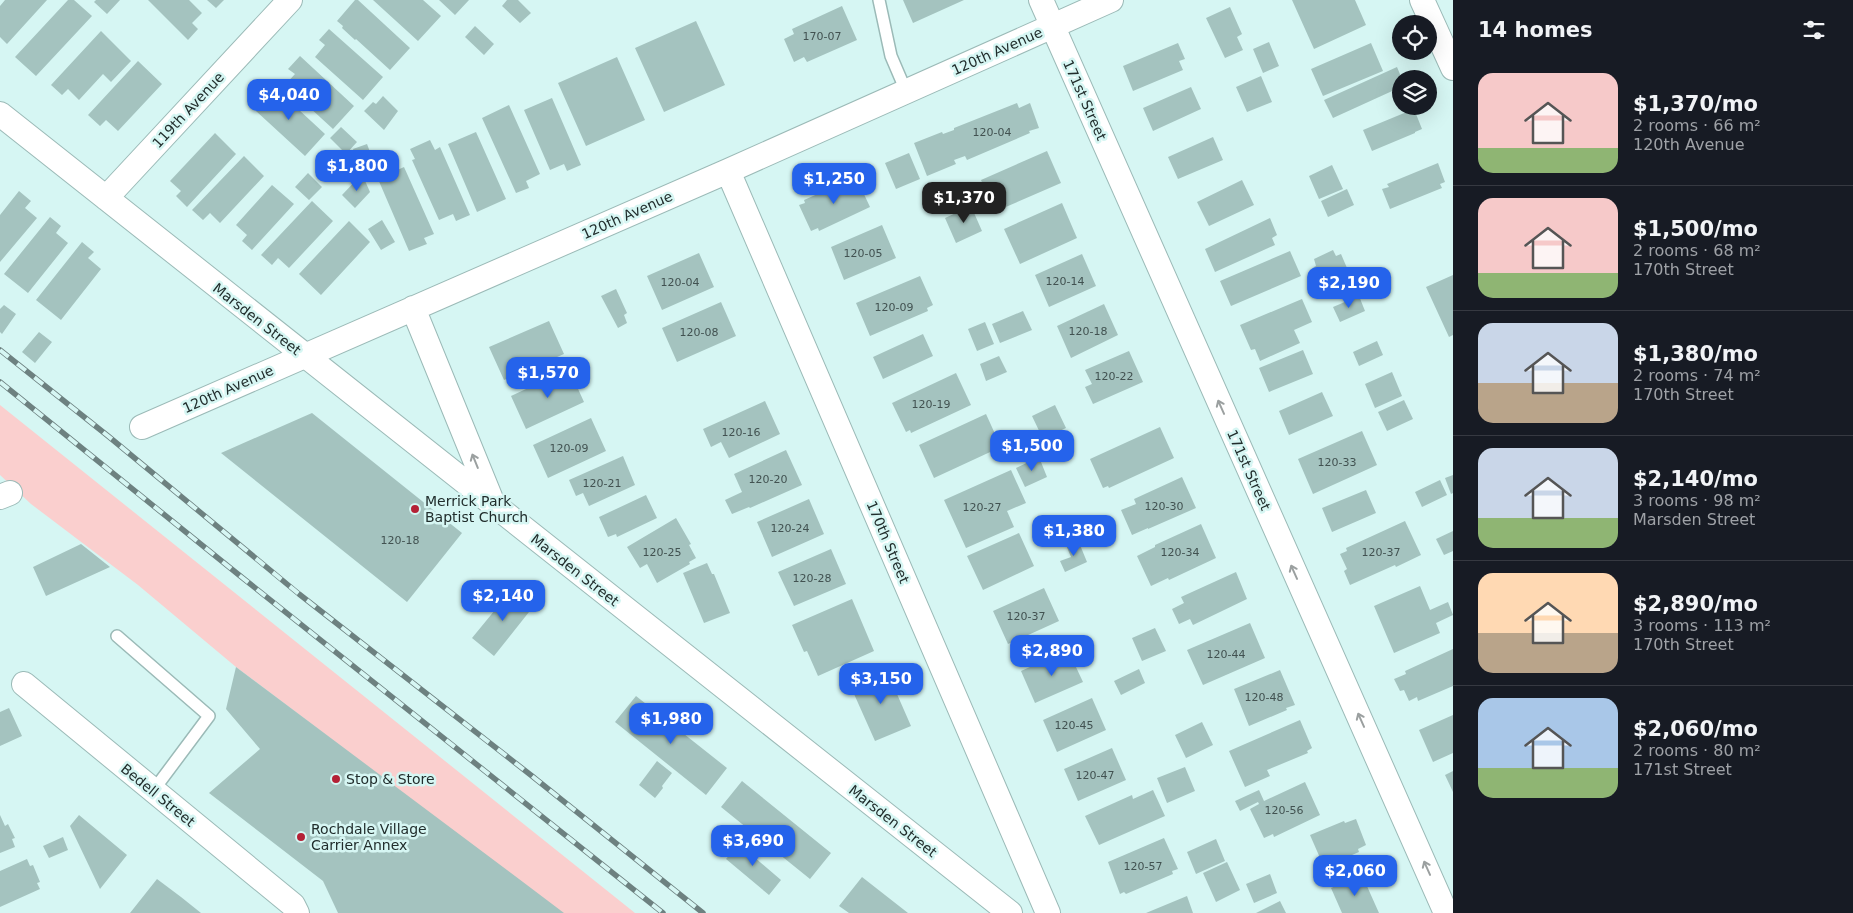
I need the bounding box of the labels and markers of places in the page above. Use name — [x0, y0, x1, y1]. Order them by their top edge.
pin: $4,040 — [248, 78, 330, 121]
pin: $1,800 — [316, 150, 398, 192]
pin: $1,250 — [793, 162, 875, 205]
pin: $1,370 — [923, 182, 1005, 224]
pin: $2,190 — [1308, 266, 1390, 309]
pin: $1,570 — [507, 356, 589, 399]
pin: $1,500 — [991, 430, 1073, 472]
place label: Merrick Park Baptist Church — [425, 493, 528, 525]
marker: Merrick Park Baptist Church — [409, 503, 421, 515]
pin: $1,380 — [1033, 514, 1115, 557]
pin: $2,140 — [462, 580, 544, 622]
pin: $2,890 — [1011, 634, 1093, 677]
pin: $3,150 — [840, 662, 922, 705]
pin: $1,980 — [630, 702, 712, 745]
place label: Stop & Store — [346, 771, 435, 787]
marker: Stop & Store — [330, 773, 342, 785]
place label: Rochdale Village Carrier Annex — [311, 821, 427, 853]
pin: $3,690 — [712, 824, 794, 867]
marker: Rochdale Village Carrier Annex — [295, 831, 307, 843]
pin: $2,060 — [1314, 854, 1396, 897]

